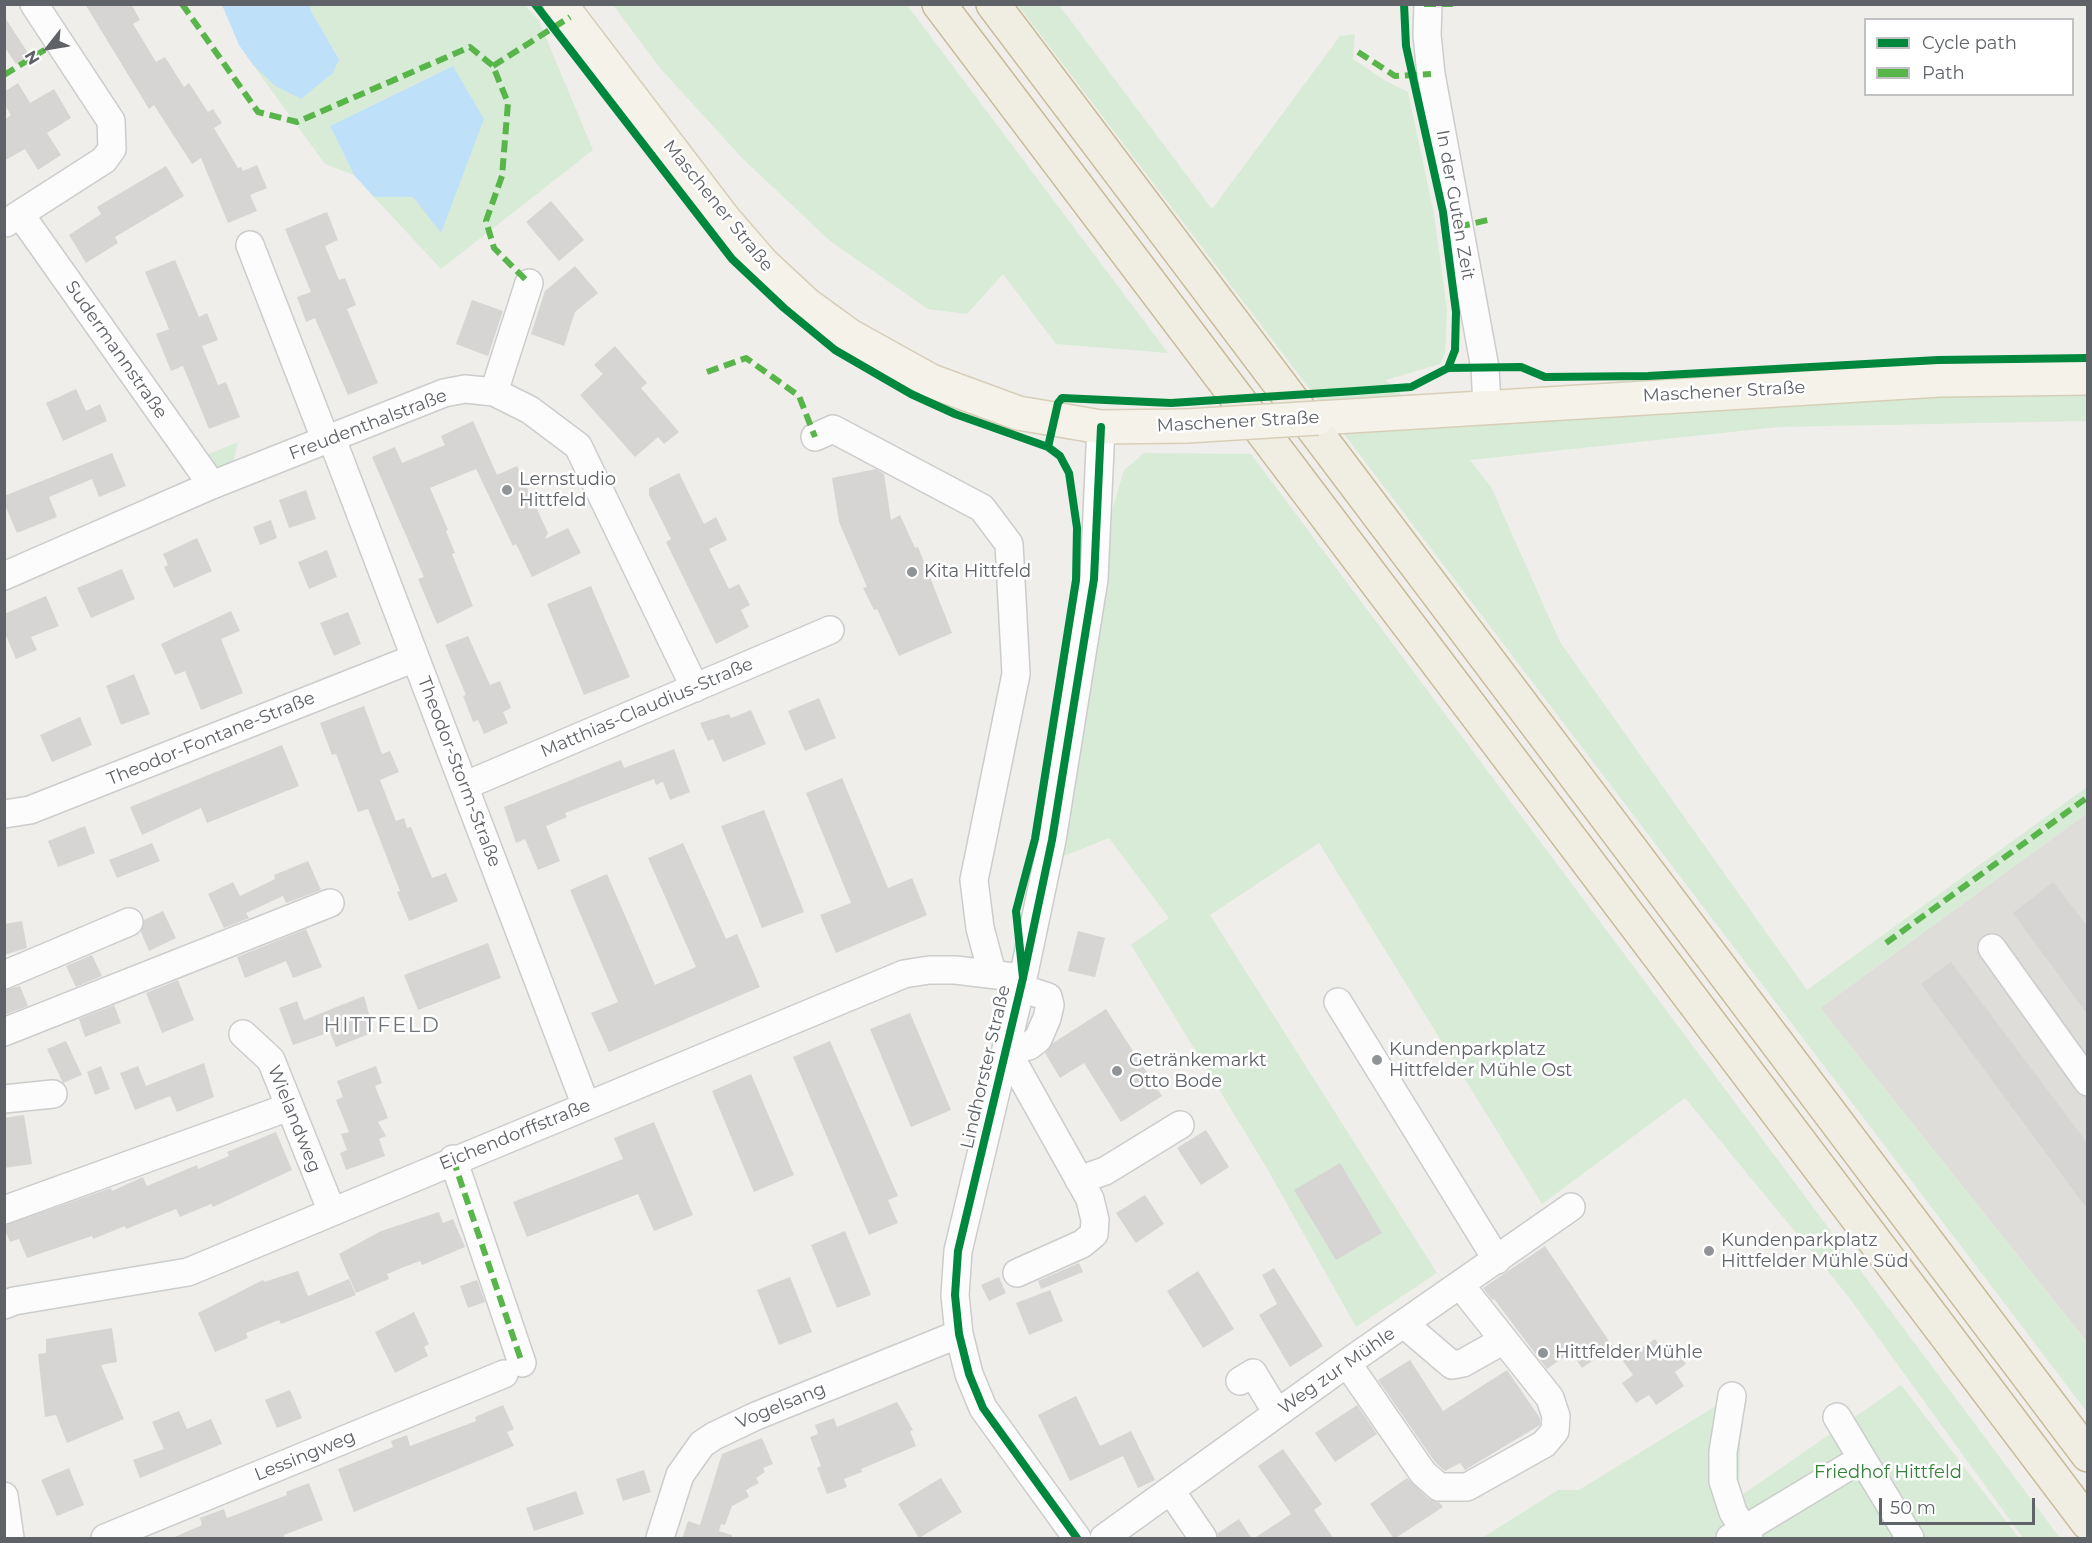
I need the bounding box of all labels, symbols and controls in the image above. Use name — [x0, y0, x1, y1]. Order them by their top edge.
north arrow — [18, 18, 78, 78]
legend — [1864, 18, 2074, 96]
text: Cycle path — [1922, 32, 2017, 54]
text: N — [21, 47, 44, 68]
text: Path — [1922, 62, 1965, 84]
street label: In der Guten Zeit — [1431, 128, 1479, 282]
street label: Maschener Straße — [658, 136, 778, 276]
street label: Sudermannstraße — [60, 277, 172, 423]
street label: Maschener Straße — [1642, 377, 1806, 407]
street label: Freudenthalstraße — [286, 385, 450, 465]
street label: Maschener Straße — [1156, 407, 1320, 437]
place label: Lernstudio Hittfeld — [519, 469, 616, 512]
marker: Lernstudio Hittfeld — [500, 483, 514, 497]
place label: Kita Hittfeld — [924, 561, 1031, 583]
marker: Kita Hittfeld — [905, 565, 919, 579]
street label: Matthias-Claudius-Straße — [537, 653, 757, 763]
street label: Theodor-Storm-Straße — [413, 674, 505, 870]
street label: Theodor-Fontane-Straße — [104, 687, 318, 791]
street label: Lindhorster Straße — [957, 983, 1015, 1151]
district label: HITTFELD — [324, 1013, 440, 1039]
place label: Kundenparkplatz Hittfelder Mühle Ost — [1389, 1039, 1572, 1082]
place label: Getränkemarkt Otto Bode — [1129, 1050, 1266, 1092]
marker: Kundenparkplatz Hittfelder Mühle Ost — [1370, 1053, 1384, 1067]
street label: Wielandweg — [263, 1062, 325, 1176]
marker: Getränkemarkt Otto Bode — [1110, 1064, 1124, 1078]
street label: Eichendorffstraße — [436, 1095, 594, 1175]
place label: Kundenparkplatz Hittfelder Mühle Süd — [1721, 1230, 1909, 1272]
marker: Kundenparkplatz Hittfelder Mühle Süd — [1702, 1244, 1716, 1258]
street label: Weg zur Mühle — [1275, 1323, 1399, 1419]
place label: Hittfelder Mühle — [1555, 1342, 1703, 1364]
marker: Hittfelder Mühle — [1536, 1346, 1550, 1360]
street label: Vogelsang — [733, 1378, 829, 1434]
street label: Lessingweg — [251, 1426, 359, 1486]
park label: Friedhof Hittfeld — [1814, 1462, 1962, 1484]
scale bar — [1882, 1486, 2038, 1524]
text: 50 m — [1890, 1497, 1936, 1519]

